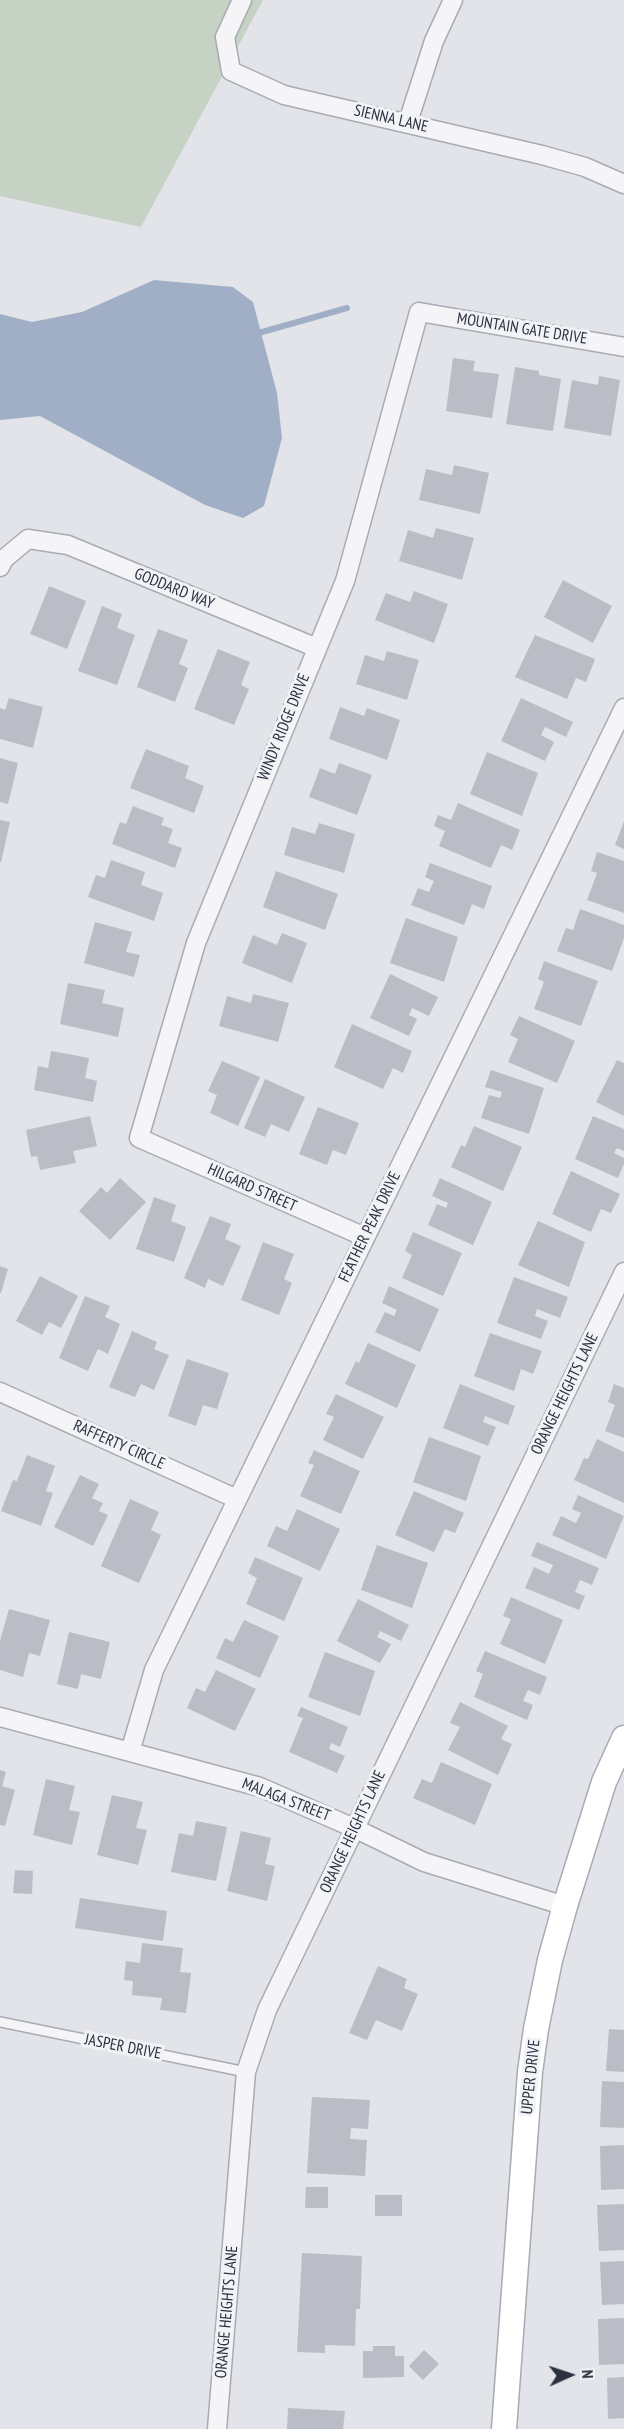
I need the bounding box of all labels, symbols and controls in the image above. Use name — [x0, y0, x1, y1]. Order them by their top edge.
street label: SIENNA LANE — [352, 101, 430, 137]
street label: MOUNTAIN GATE DRIVE — [456, 309, 588, 349]
street label: GODDARD WAY — [131, 564, 217, 614]
street label: WINDY RIDGE DRIVE — [254, 671, 314, 783]
street label: HILGARD STREET — [204, 1160, 300, 1216]
street label: FEATHER PEAK DRIVE — [335, 1168, 405, 1286]
street label: ORANGE HEIGHTS LANE — [527, 1330, 603, 1458]
street label: RAFFERTY CIRCLE — [70, 1416, 168, 1474]
street label: ORANGE HEIGHTS LANE — [316, 1768, 390, 1896]
street label: MALAGA STREET — [239, 1774, 333, 1826]
street label: JASPER DRIVE — [83, 2030, 163, 2064]
street label: UPPER DRIVE — [518, 2039, 544, 2115]
street label: ORANGE HEIGHTS LANE — [212, 2245, 242, 2379]
north arrow — [540, 2345, 600, 2405]
text: N — [578, 2369, 598, 2379]

